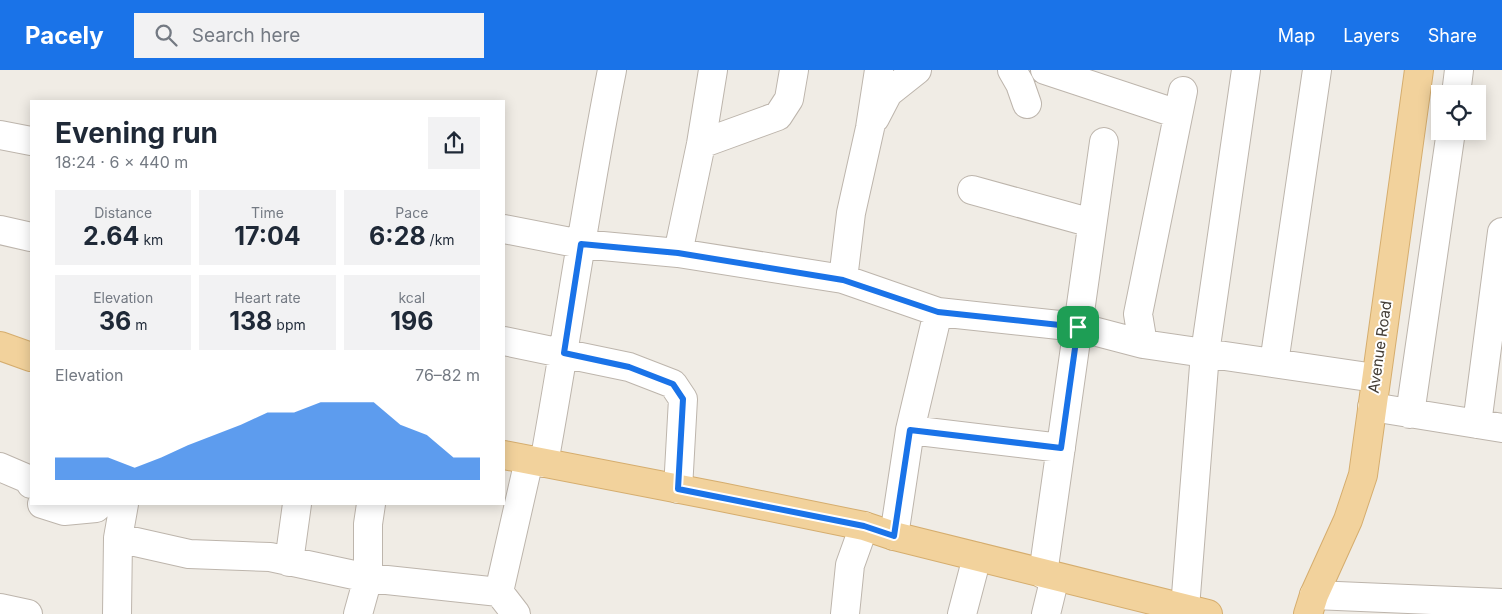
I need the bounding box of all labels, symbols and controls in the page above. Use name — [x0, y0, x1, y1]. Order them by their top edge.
search box — [134, 13, 484, 58]
text: Pacely — [25, 21, 104, 50]
icon: search — [152, 21, 180, 49]
text: Search here — [192, 24, 300, 47]
text: Map — [1278, 25, 1315, 46]
text: Layers — [1343, 25, 1400, 46]
text: Share — [1428, 25, 1477, 46]
map controls — [1431, 85, 1486, 140]
button: locate — [1431, 85, 1486, 140]
text: Evening run — [55, 116, 218, 150]
button: share — [428, 117, 480, 169]
text: 18:24 · 6 × 440 m — [55, 152, 188, 172]
text: Distance — [94, 204, 152, 221]
text: Time — [251, 204, 284, 221]
text: Pace — [395, 204, 428, 221]
text: 2.64 — [83, 221, 139, 251]
text: 17:04 — [234, 221, 301, 251]
text: 6:28 — [369, 221, 426, 251]
text: km — [139, 231, 163, 248]
text: /km — [426, 231, 455, 248]
text: Elevation — [93, 289, 153, 306]
text: Heart rate — [234, 289, 301, 306]
text: kcal — [398, 289, 425, 306]
street label: Avenue Road — [1364, 300, 1395, 394]
text: 36 — [99, 306, 131, 336]
text: 138 — [229, 306, 272, 336]
text: 196 — [390, 306, 433, 336]
pin — [1057, 306, 1099, 348]
icon: arrive — [1064, 313, 1092, 341]
text: m — [131, 316, 147, 333]
text: bpm — [272, 316, 306, 333]
text: Elevation — [55, 365, 124, 385]
text: 76–82 m — [415, 365, 480, 385]

